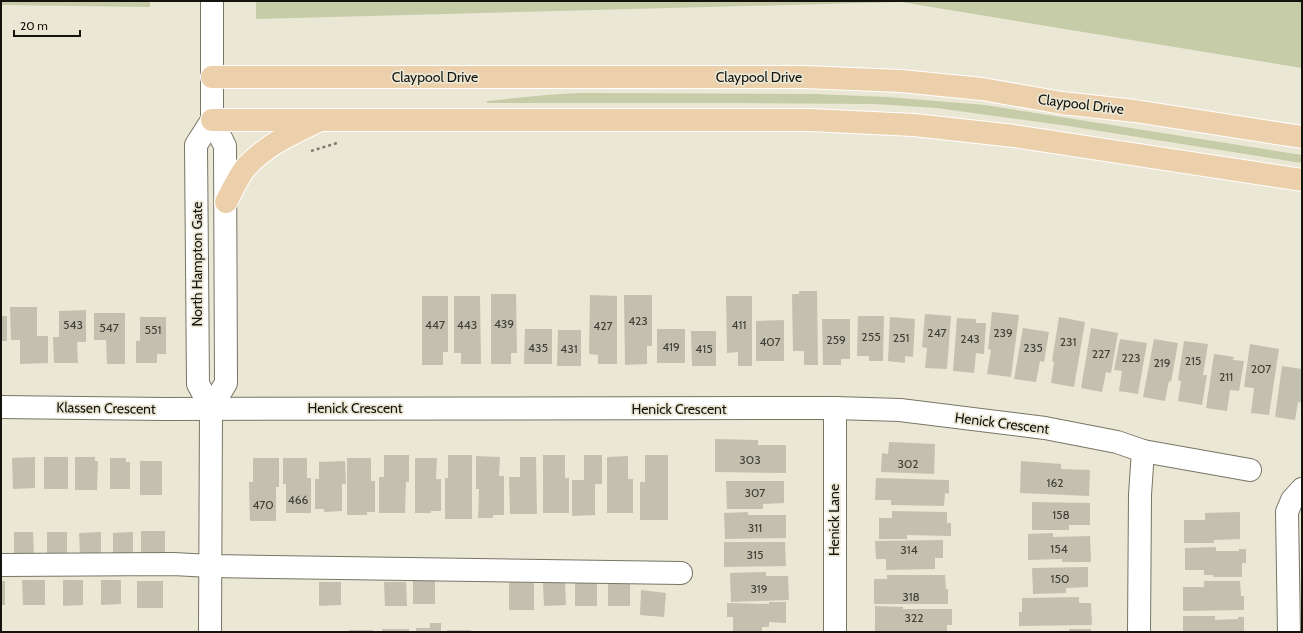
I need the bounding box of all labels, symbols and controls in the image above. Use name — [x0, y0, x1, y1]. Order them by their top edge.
scale bar — [14, 12, 80, 38]
text: 20 m — [20, 18, 48, 33]
street label: Claypool Drive — [392, 68, 478, 86]
street label: Claypool Drive — [716, 68, 802, 86]
street label: Claypool Drive — [1037, 90, 1125, 118]
street label: North Hampton Gate — [188, 202, 206, 326]
house number: 423 — [628, 313, 648, 328]
house number: 439 — [494, 316, 514, 331]
house number: 543 — [63, 317, 83, 332]
house number: 447 — [425, 317, 445, 332]
house number: 443 — [457, 317, 477, 332]
house number: 411 — [732, 317, 746, 332]
house number: 427 — [593, 318, 613, 333]
house number: 547 — [99, 320, 119, 335]
house number: 551 — [145, 322, 161, 337]
house number: 247 — [927, 325, 947, 340]
house number: 239 — [993, 325, 1013, 340]
house number: 255 — [861, 329, 881, 344]
house number: 251 — [893, 330, 909, 345]
house number: 243 — [960, 331, 980, 346]
house number: 259 — [826, 332, 846, 347]
house number: 407 — [759, 334, 781, 349]
house number: 231 — [1060, 334, 1076, 349]
house number: 419 — [662, 339, 680, 354]
house number: 435 — [528, 340, 548, 355]
house number: 235 — [1023, 340, 1043, 355]
house number: 431 — [560, 341, 578, 356]
house number: 415 — [695, 341, 713, 356]
house number: 227 — [1092, 346, 1110, 361]
house number: 223 — [1121, 350, 1141, 365]
house number: 215 — [1185, 353, 1201, 368]
house number: 219 — [1153, 355, 1171, 370]
house number: 207 — [1251, 361, 1271, 376]
house number: 211 — [1219, 369, 1233, 384]
street label: Klassen Crescent — [56, 398, 156, 418]
street label: Henick Crescent — [307, 399, 403, 417]
street label: Henick Crescent — [631, 400, 727, 418]
street label: Henick Crescent — [954, 408, 1051, 438]
house number: 303 — [739, 452, 761, 467]
house number: 302 — [897, 456, 919, 471]
house number: 162 — [1046, 475, 1064, 490]
street label: Henick Lane — [825, 484, 843, 556]
house number: 307 — [745, 485, 765, 500]
house number: 466 — [288, 492, 308, 507]
house number: 470 — [252, 497, 274, 512]
house number: 158 — [1052, 507, 1070, 522]
house number: 311 — [748, 520, 762, 535]
house number: 154 — [1050, 541, 1068, 556]
house number: 314 — [900, 542, 918, 557]
house number: 315 — [747, 547, 763, 562]
house number: 150 — [1051, 571, 1069, 586]
house number: 319 — [750, 581, 768, 596]
house number: 318 — [902, 589, 920, 604]
house number: 322 — [904, 610, 924, 625]

